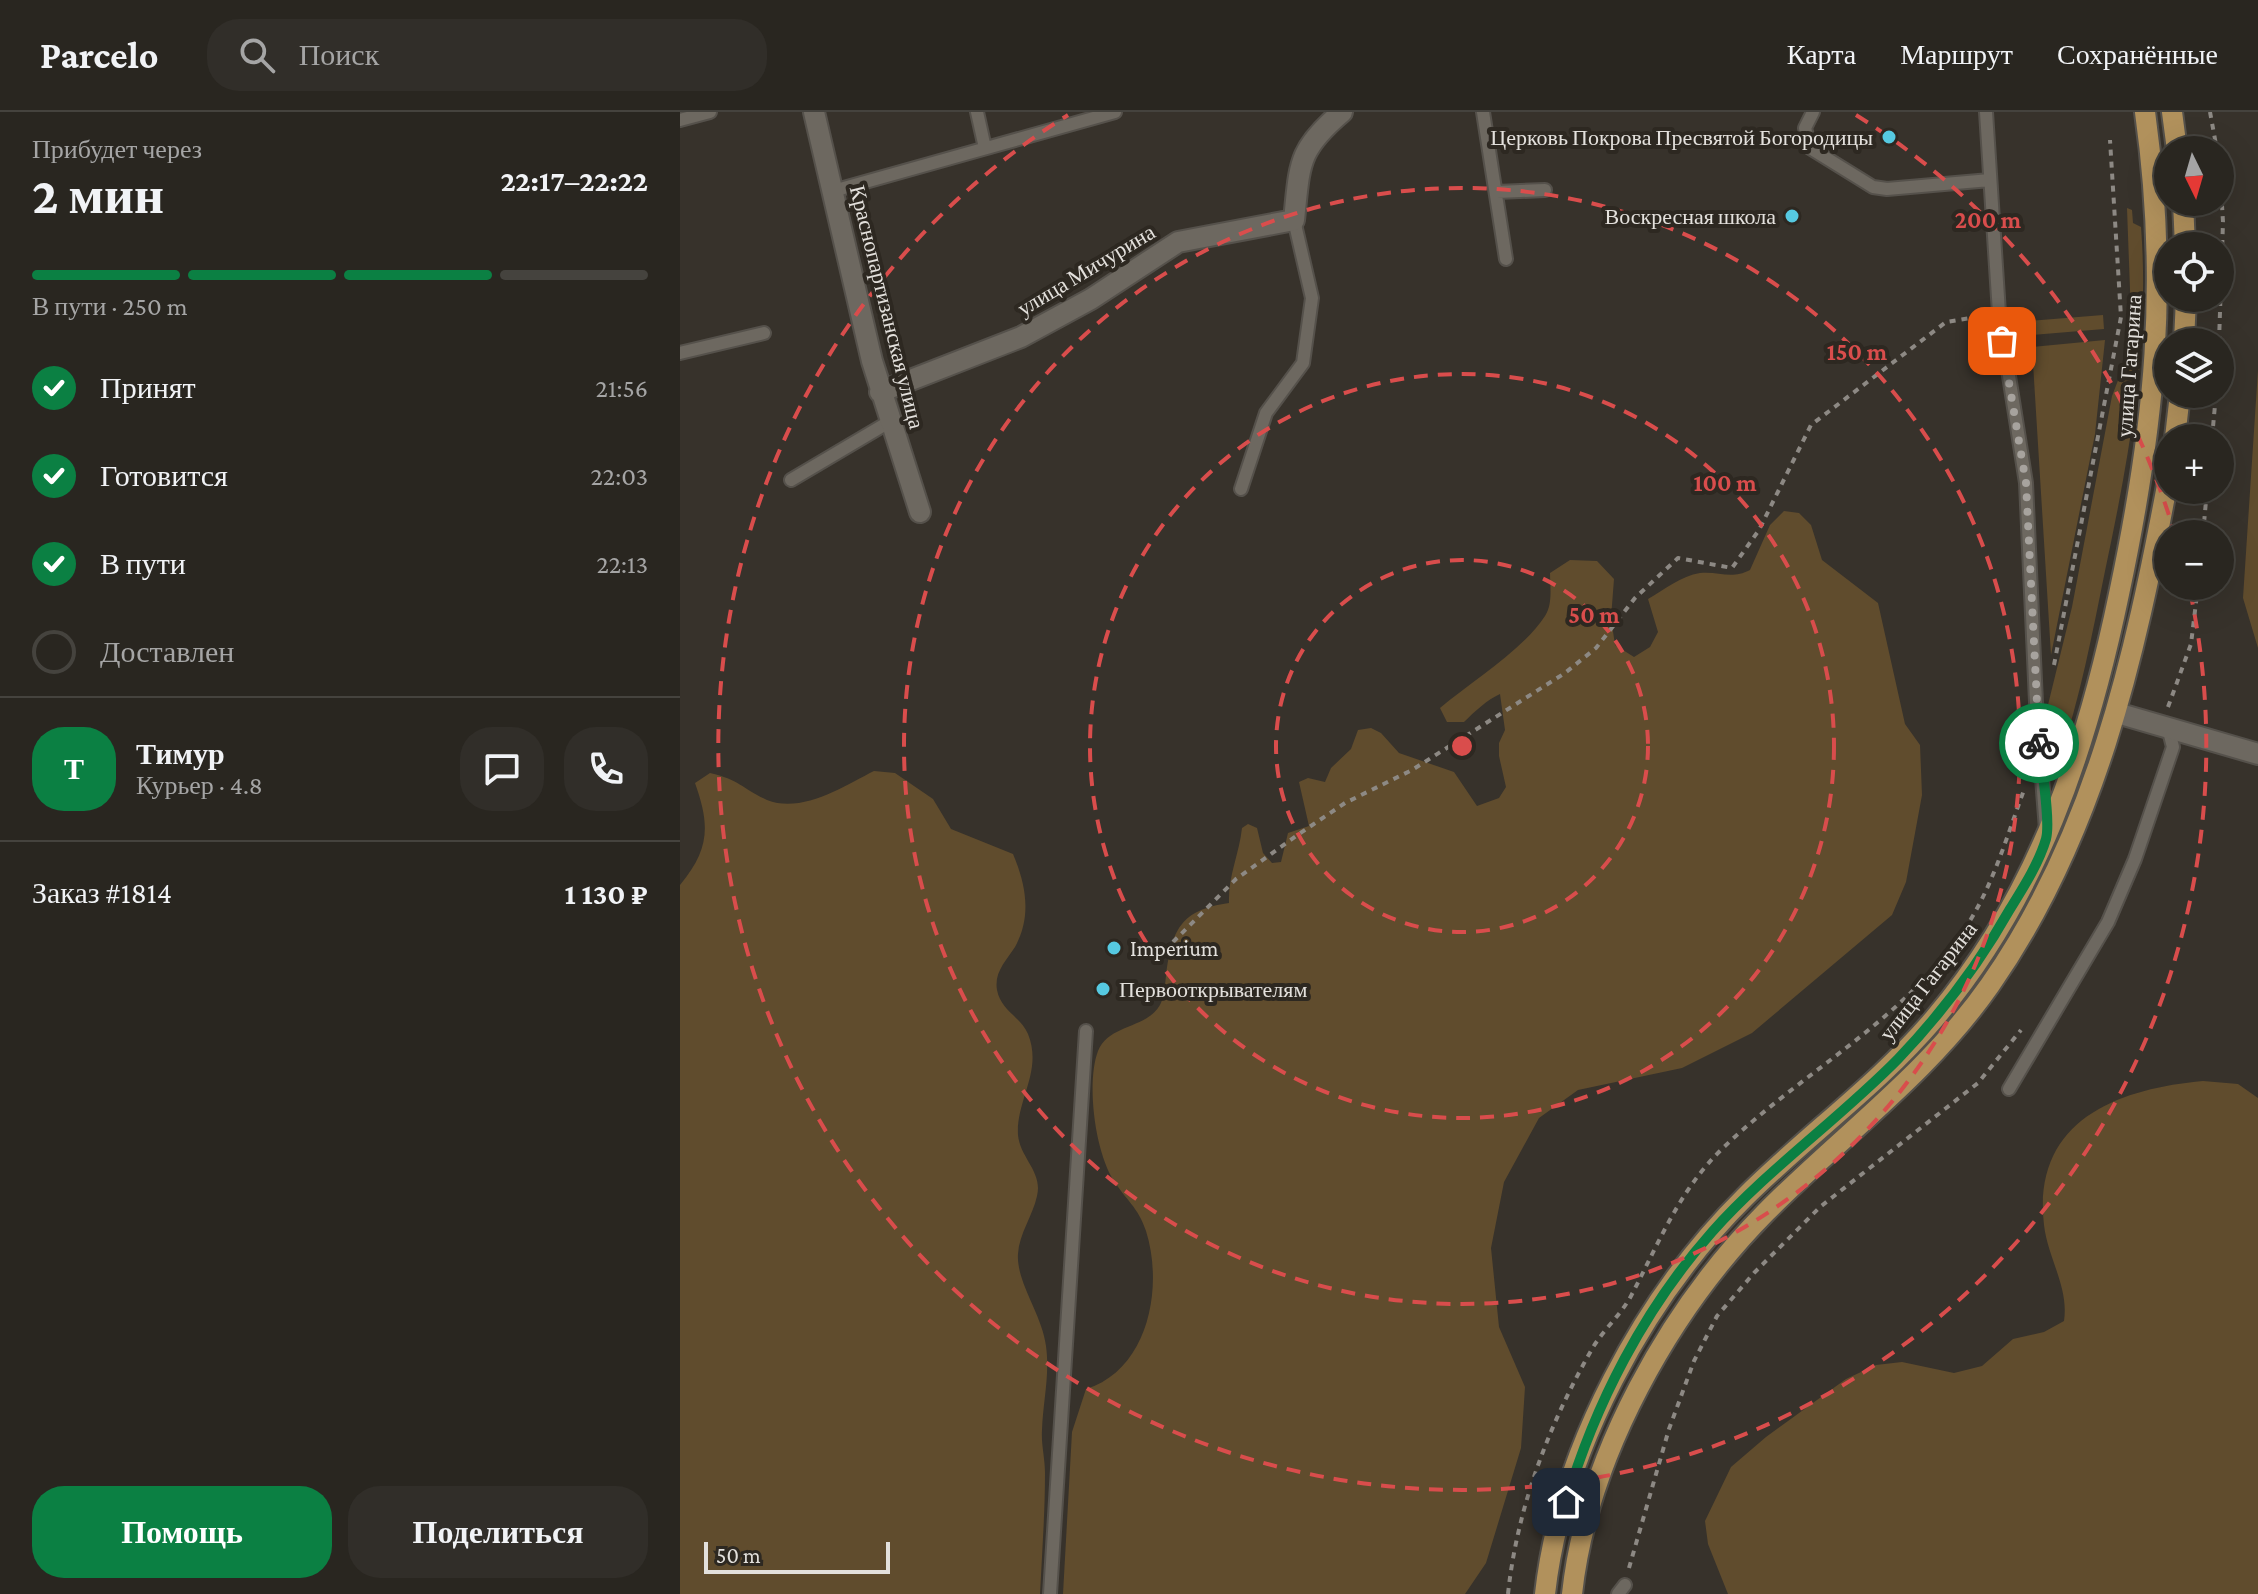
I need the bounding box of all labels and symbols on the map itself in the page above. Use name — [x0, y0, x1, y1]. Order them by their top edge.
place label: Церковь Покрова Пресвятой Богородицы — [1490, 125, 1873, 150]
marker: Церковь Покрова Пресвятой Богородицы — [1880, 128, 1898, 146]
north arrow — [2154, 136, 2234, 216]
street label: Краснопартизанская улица — [845, 183, 929, 432]
place label: Воскресная школа — [1605, 204, 1776, 229]
text: 200 m — [1955, 206, 2022, 233]
marker: Воскресная школа — [1783, 207, 1801, 225]
street label: улица Мичурина — [1013, 219, 1160, 321]
street label: улица Гагарина — [2112, 293, 2146, 438]
pin — [1968, 307, 2036, 375]
text: 150 m — [1827, 338, 1888, 365]
text: 100 m — [1693, 469, 1757, 496]
text: 50 m — [1568, 601, 1620, 628]
courier — [1999, 703, 2079, 783]
centre of rings — [1448, 732, 1476, 760]
street label: улица Гагарина — [1874, 917, 1982, 1045]
place label: Imperium — [1130, 936, 1219, 961]
marker: Imperium — [1105, 939, 1123, 957]
place label: Первооткрывателям — [1119, 977, 1307, 1002]
marker: Первооткрывателям — [1094, 980, 1112, 998]
pin — [1532, 1468, 1600, 1536]
scale bar — [704, 1538, 890, 1574]

